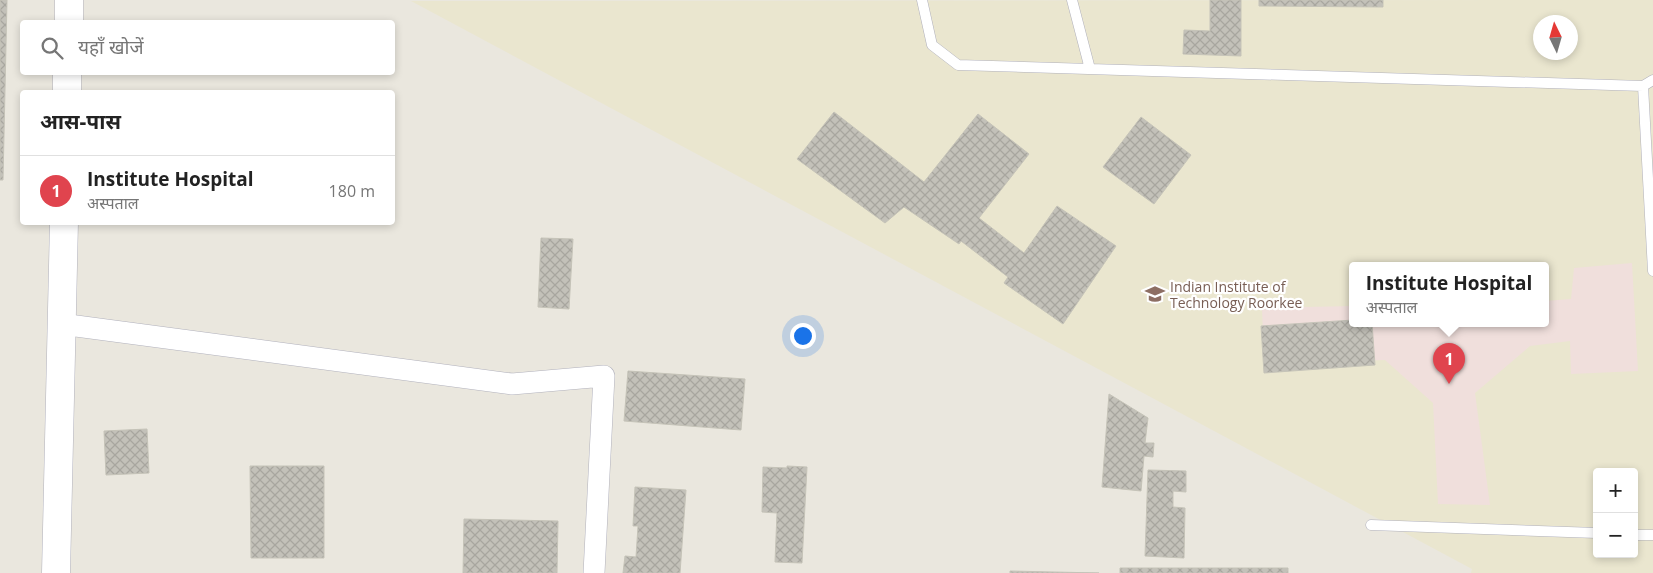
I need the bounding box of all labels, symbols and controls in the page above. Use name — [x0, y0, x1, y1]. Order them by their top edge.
north arrow — [1533, 15, 1578, 60]
search box — [20, 20, 395, 75]
icon: search — [38, 34, 66, 62]
text: यहाँ खोजें — [78, 34, 144, 60]
text: आस-पास — [40, 107, 121, 135]
text: Institute Hospital — [87, 166, 254, 192]
text: 1 — [51, 180, 61, 202]
text: 180 m — [329, 180, 375, 202]
text: अस्पताल — [87, 192, 139, 214]
popup — [1349, 262, 1549, 327]
text: Institute Hospital — [1366, 270, 1532, 296]
place label: Indian Institute of Technology Roorkee — [1170, 277, 1303, 312]
school or university icon: Indian Institute of Technology Roorkee — [1144, 283, 1166, 305]
text: अस्पताल — [1366, 296, 1417, 318]
your location — [790, 323, 816, 349]
pin: 1 — [1433, 343, 1465, 384]
map controls — [1593, 468, 1638, 558]
button: + — [1593, 468, 1638, 513]
button: − — [1593, 513, 1638, 558]

